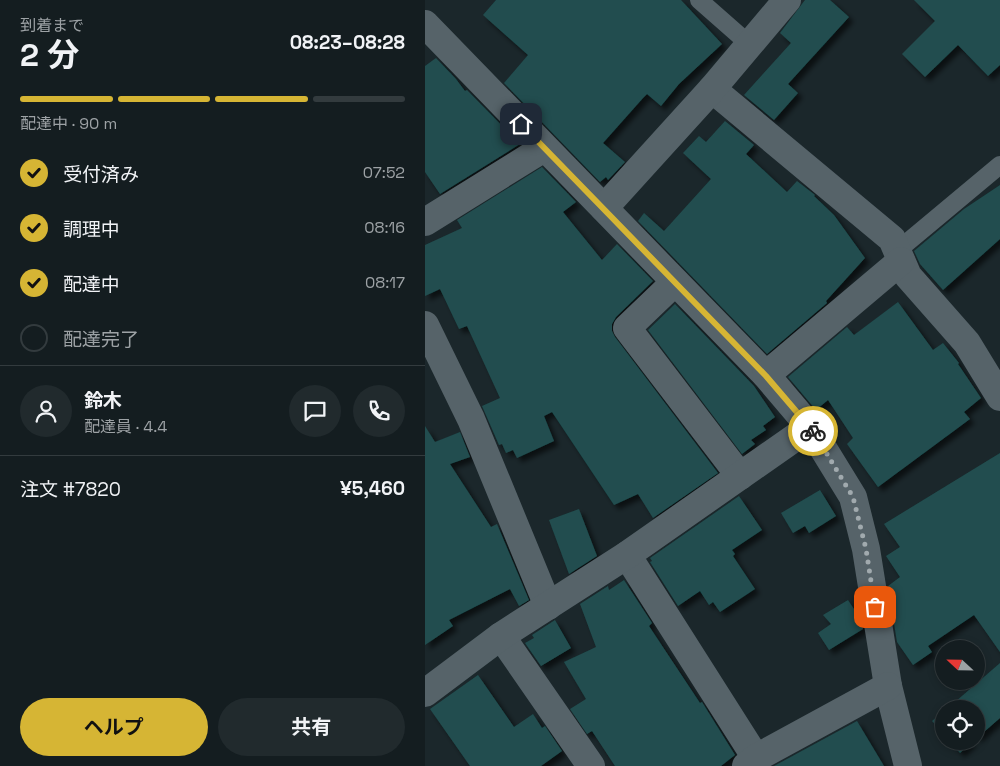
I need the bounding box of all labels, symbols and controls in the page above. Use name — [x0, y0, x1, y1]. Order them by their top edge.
text: 到着まで — [20, 15, 84, 36]
text: 08:23–08:28 — [290, 30, 405, 55]
text: 2 分 — [20, 35, 79, 75]
pin — [500, 103, 542, 145]
icon: home — [507, 110, 535, 138]
text: 配達中 · 90 m — [20, 113, 117, 134]
icon: check — [20, 159, 48, 187]
text: 受付済み — [63, 162, 139, 187]
text: 07:52 — [363, 162, 405, 183]
icon: check — [20, 214, 48, 242]
text: 調理中 — [63, 217, 120, 242]
text: 08:16 — [364, 217, 405, 238]
icon: check — [20, 269, 48, 297]
text: 配達中 — [63, 272, 120, 297]
text: 08:17 — [365, 272, 405, 293]
text: 配達完了 — [63, 327, 139, 352]
button: person — [20, 385, 72, 437]
button: chat — [289, 385, 341, 437]
button: phone — [353, 385, 405, 437]
text: 鈴木 — [84, 388, 122, 413]
courier — [788, 406, 838, 456]
text: 配達員 · 4.4 — [84, 416, 167, 437]
icon: bike — [799, 417, 827, 445]
text: ¥5,460 — [340, 476, 405, 501]
text: 注文 #7820 — [20, 477, 121, 502]
pin — [854, 586, 896, 628]
icon: bag — [861, 593, 889, 621]
north arrow — [935, 640, 985, 690]
map controls — [935, 640, 985, 750]
button: ヘルプ — [20, 698, 208, 756]
button: 共有 — [218, 698, 405, 756]
button: locate — [935, 700, 985, 750]

